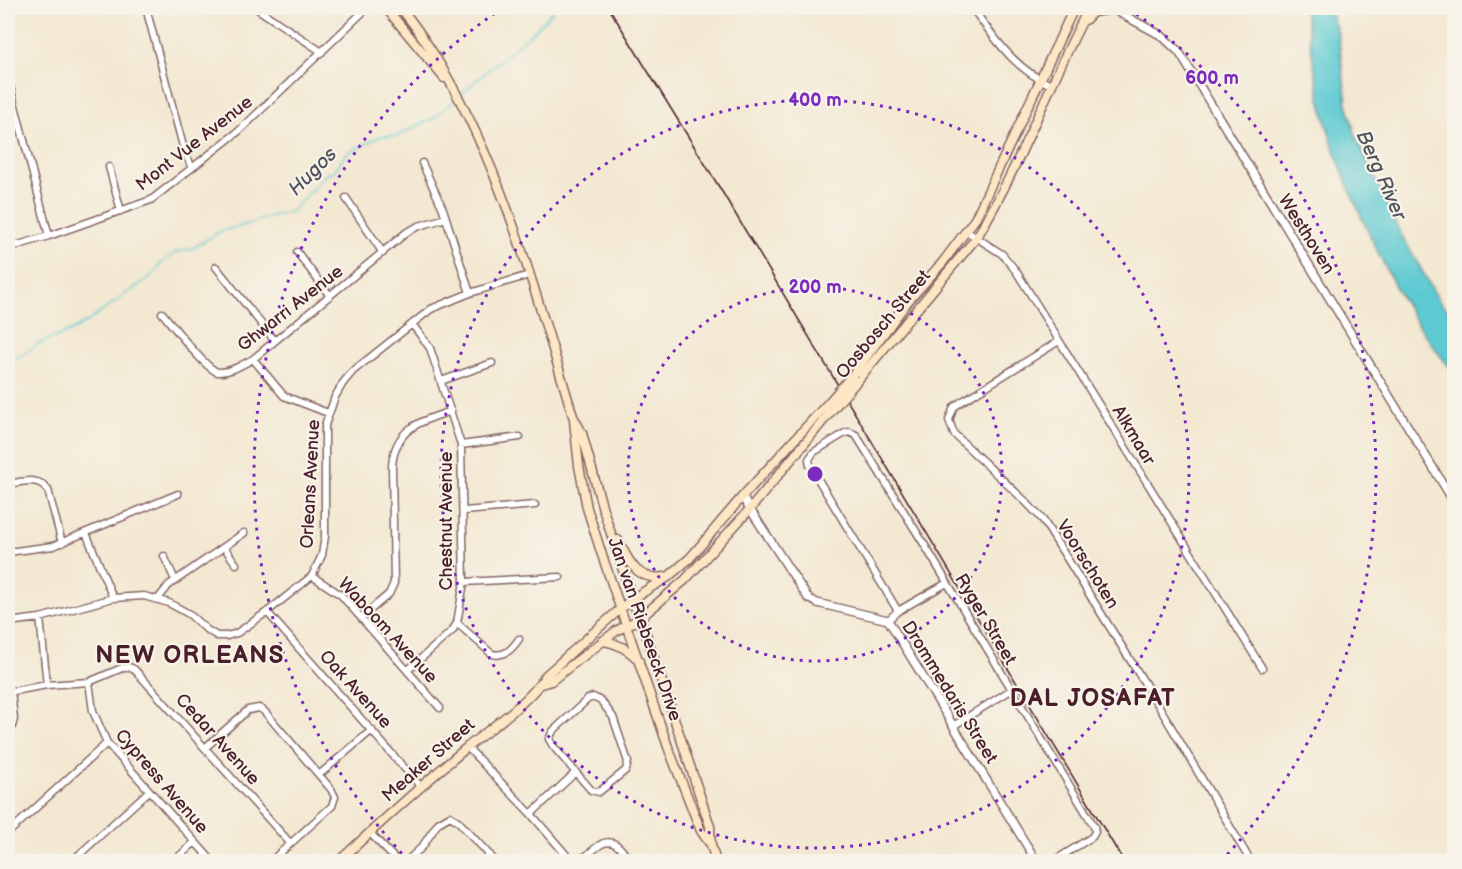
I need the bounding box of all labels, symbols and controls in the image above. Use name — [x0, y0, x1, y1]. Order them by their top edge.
text: 600 m — [1185, 68, 1239, 89]
text: 400 m — [788, 90, 842, 111]
street label: Mont Vue Avenue — [132, 91, 257, 195]
water label: Berg River — [1351, 127, 1412, 226]
water label: Hugos — [283, 142, 342, 201]
street label: Westhoven — [1274, 191, 1339, 278]
street label: Ghwarri Avenue — [233, 261, 347, 356]
street label: Oosbosch Street — [832, 265, 935, 383]
text: 200 m — [788, 277, 842, 298]
street label: Alkmaar — [1108, 402, 1160, 469]
street label: Orleans Avenue — [297, 419, 324, 549]
street label: Chestnut Avenue — [436, 451, 457, 590]
centre of rings — [805, 464, 825, 484]
street label: Voorschoten — [1052, 516, 1123, 613]
street label: Jan van Riebeeck Drive — [603, 535, 686, 724]
street label: Ryger Street — [950, 570, 1021, 669]
street label: Waboom Avenue — [333, 573, 442, 688]
street label: Drommedaris Street — [897, 617, 1002, 768]
district label: NEW ORLEANS — [95, 641, 285, 670]
street label: Oak Avenue — [315, 646, 396, 733]
district label: DAL JOSAFAT — [1010, 684, 1176, 713]
street label: Cedar Avenue — [171, 689, 264, 790]
street label: Meaker Street — [378, 714, 479, 806]
street label: Cypress Avenue — [111, 725, 213, 838]

